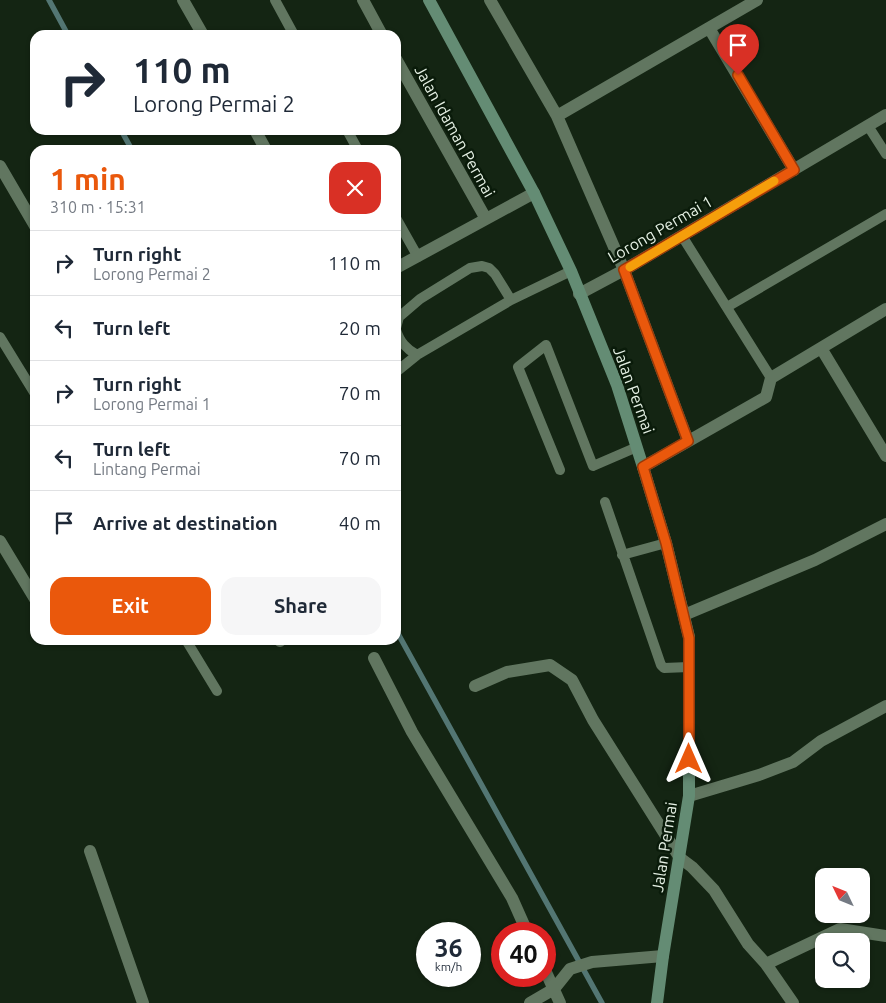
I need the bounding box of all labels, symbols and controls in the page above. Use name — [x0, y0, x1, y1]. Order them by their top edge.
pin — [717, 24, 759, 75]
icon: arrive — [724, 31, 752, 59]
icon: right — [50, 50, 115, 115]
text: 110 m — [133, 50, 231, 90]
street label: Jalan Idaman Permai — [411, 62, 499, 200]
text: Lorong Permai 2 — [133, 91, 295, 116]
text: 1 min — [50, 162, 126, 196]
button: close — [329, 162, 381, 214]
street label: Lorong Permai 1 — [605, 192, 715, 266]
text: 310 m · 15:31 — [50, 198, 146, 216]
text: Turn right — [93, 243, 181, 265]
icon: right — [50, 249, 78, 277]
text: 110 m — [328, 252, 381, 274]
text: Lorong Permai 2 — [93, 265, 211, 283]
icon: left — [50, 314, 78, 342]
text: Turn left — [93, 317, 171, 339]
text: 20 m — [339, 317, 381, 339]
street label: Jalan Permai — [610, 344, 658, 436]
text: Turn right — [93, 373, 181, 395]
icon: right — [50, 379, 78, 407]
text: 70 m — [339, 382, 381, 404]
text: Lorong Permai 1 — [93, 395, 211, 413]
text: Turn left — [93, 438, 171, 460]
icon: left — [50, 444, 78, 472]
text: 70 m — [339, 447, 381, 469]
text: Lintang Permai — [93, 460, 201, 478]
icon: arrive — [50, 509, 78, 537]
text: Arrive at destination — [93, 512, 278, 534]
text: 40 m — [339, 512, 381, 534]
button: Exit — [50, 577, 211, 635]
button: Share — [221, 577, 381, 635]
position arrow — [662, 732, 714, 784]
street label: Jalan Permai — [648, 800, 680, 894]
north arrow — [815, 868, 870, 922]
map controls — [815, 868, 870, 988]
speed limit sign: 40 — [491, 922, 556, 987]
button: search — [815, 933, 870, 988]
text: 36 — [434, 934, 463, 962]
text: km/h — [435, 960, 462, 973]

